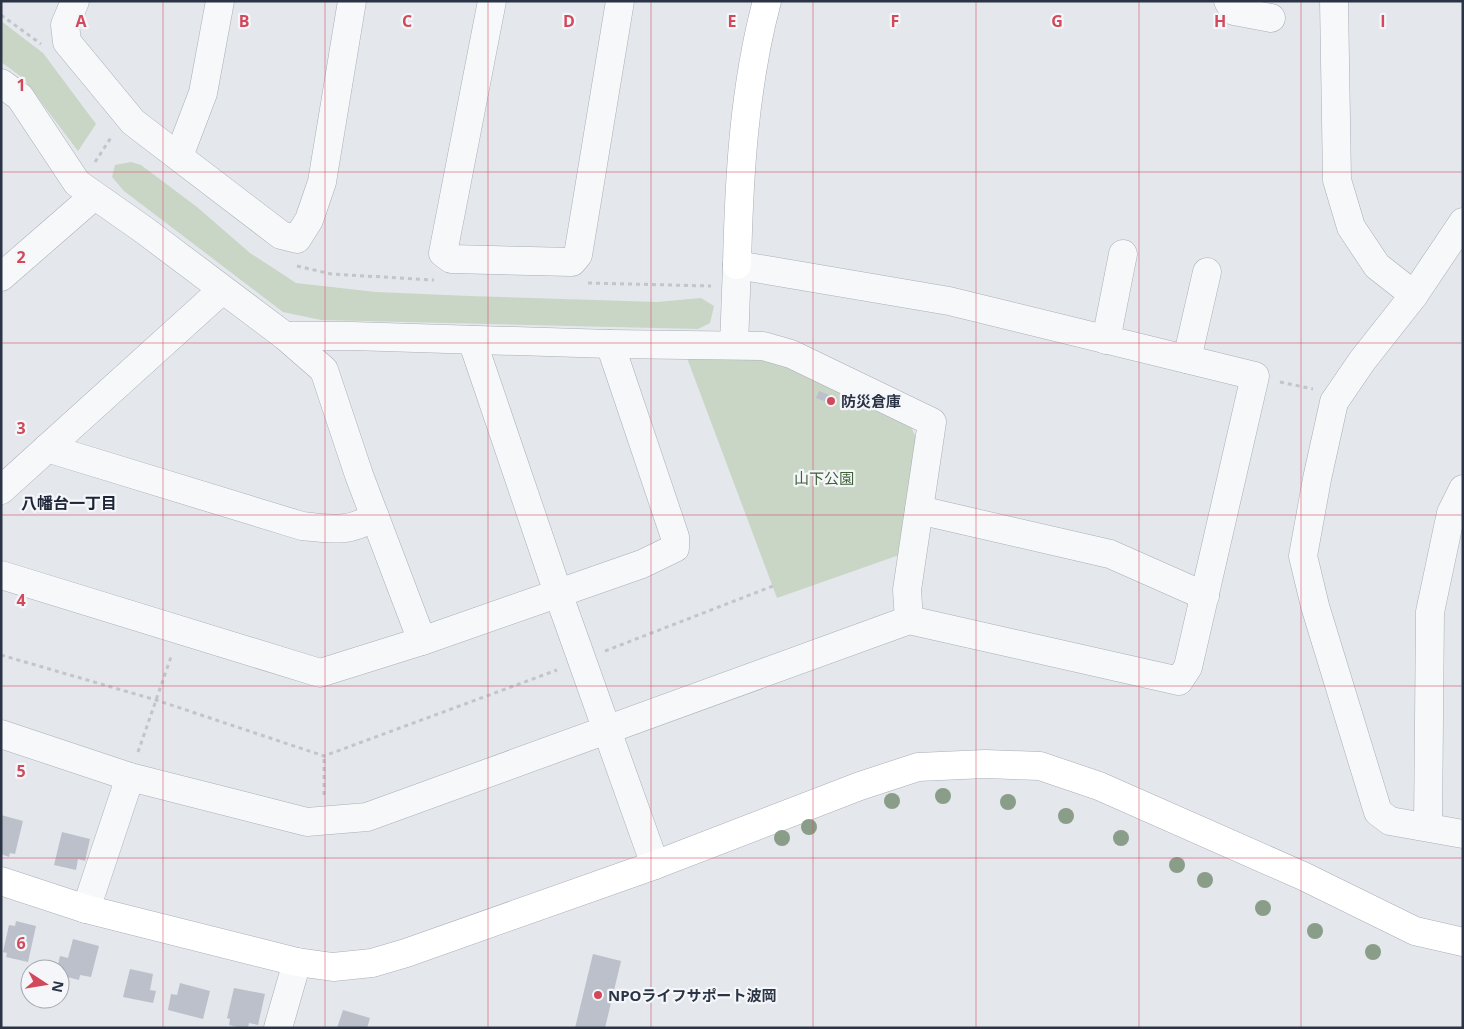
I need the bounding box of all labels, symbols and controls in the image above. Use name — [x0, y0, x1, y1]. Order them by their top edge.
text: A — [75, 10, 87, 32]
text: B — [239, 10, 249, 32]
text: C — [402, 10, 412, 32]
text: D — [563, 10, 575, 32]
text: E — [728, 10, 737, 32]
text: F — [891, 10, 899, 32]
text: G — [1051, 10, 1063, 32]
text: H — [1214, 10, 1226, 32]
text: I — [1380, 10, 1386, 32]
text: 1 — [16, 74, 26, 96]
text: 2 — [16, 246, 26, 268]
place label: 防災倉庫 — [841, 391, 901, 411]
marker: 防災倉庫 — [825, 395, 837, 407]
text: 3 — [16, 417, 26, 439]
park label: 山下公園 — [794, 468, 854, 488]
district label: 八幡台一丁目 — [21, 492, 117, 514]
text: 4 — [16, 589, 26, 611]
text: 5 — [16, 760, 26, 782]
text: 6 — [16, 932, 26, 954]
north arrow — [20, 959, 70, 1009]
text: N — [48, 979, 69, 994]
place label: NPOライフサポート波岡 — [608, 985, 777, 1005]
marker: NPOライフサポート波岡 — [592, 989, 604, 1001]

